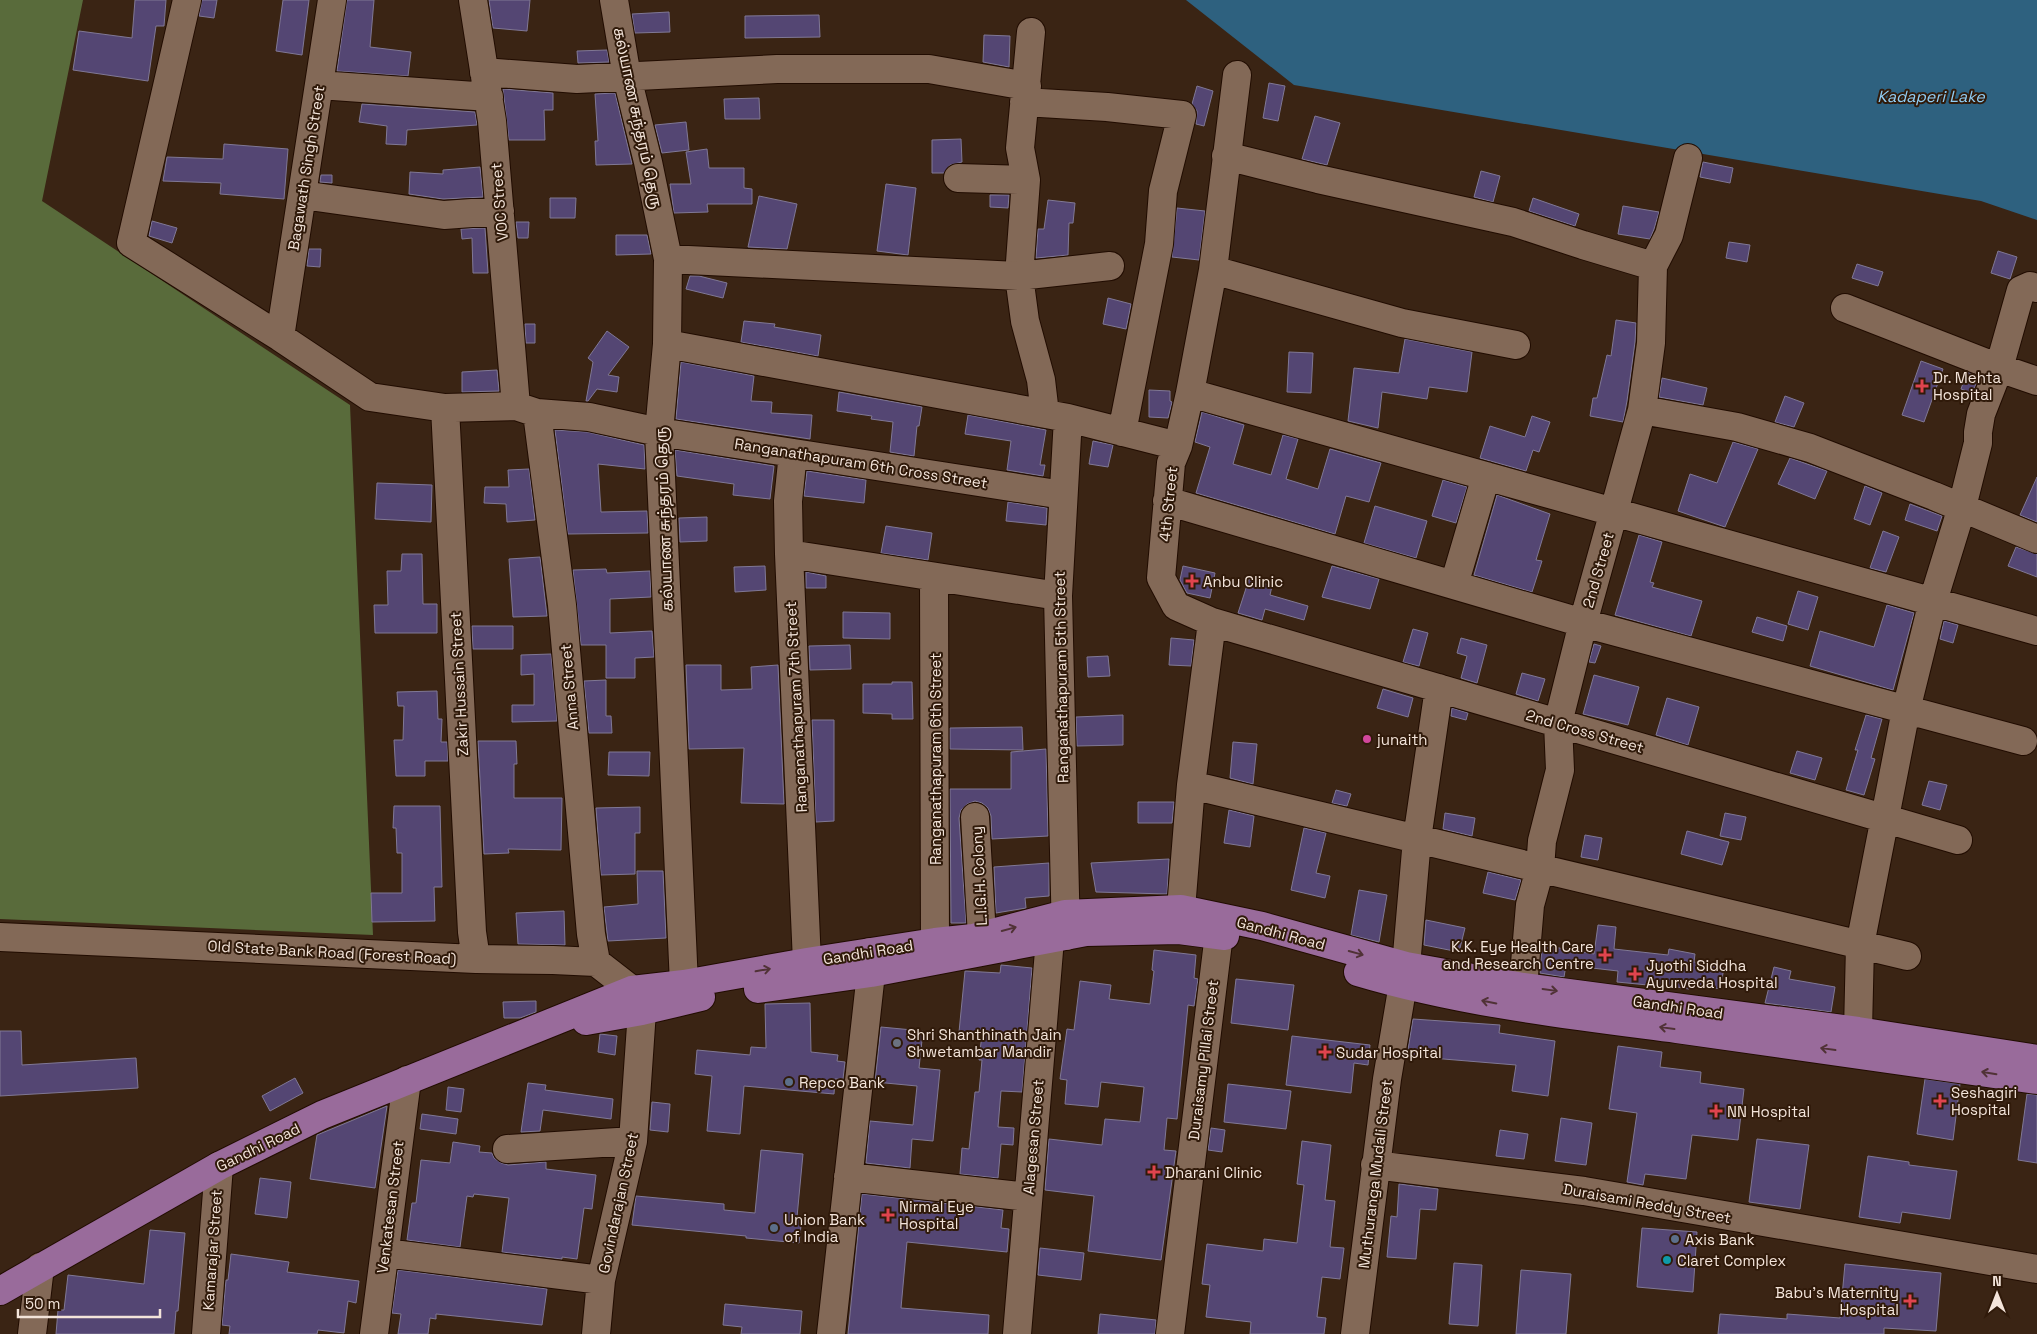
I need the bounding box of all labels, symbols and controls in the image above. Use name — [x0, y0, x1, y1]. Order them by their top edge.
street label: கல்யாண சுந்தரம் தெரு — [608, 26, 667, 211]
street label: Bagawath Singh Street — [284, 84, 328, 252]
water label: Kadaperi Lake — [1877, 86, 1985, 107]
street label: VOC Street — [486, 162, 512, 242]
place label: Dr. Mehta Hospital — [1933, 368, 2002, 404]
marker: Dr. Mehta Hospital — [1915, 379, 1929, 393]
street label: கல்யாண சுந்தரம் தெரு — [651, 426, 679, 612]
street label: Ranganathapuram 6th Cross Street — [733, 434, 989, 492]
street label: 4th Street — [1155, 466, 1181, 542]
street label: 2nd Street — [1578, 530, 1618, 610]
street label: Ranganathapuram 5th Street — [1050, 571, 1072, 783]
place label: Anbu Clinic — [1203, 572, 1283, 591]
marker: Anbu Clinic — [1185, 574, 1199, 588]
street label: Ranganathapuram 7th Street — [781, 601, 811, 813]
street label: Zakir Hussain Street — [446, 611, 472, 757]
street label: Anna Street — [556, 643, 582, 731]
street label: Ranganathapuram 6th Street — [926, 653, 945, 865]
street label: 2nd Cross Street — [1524, 705, 1646, 757]
place label: junaith — [1376, 730, 1427, 749]
marker: junaith — [1361, 733, 1373, 745]
street label: L.I.G.H. Colony — [967, 826, 991, 926]
street label: Gandhi Road — [1235, 912, 1327, 954]
one-way arrow — [1000, 923, 1016, 933]
street label: Old State Bank Road (Forest Road) — [207, 936, 457, 969]
street label: Gandhi Road — [822, 936, 914, 968]
place label: K.K. Eye Health Care and Research Centre — [1443, 937, 1594, 973]
one-way arrow — [1348, 948, 1364, 958]
marker: K.K. Eye Health Care and Research Centre — [1598, 948, 1612, 962]
place label: Jyothi Siddha Ayurveda Hospital — [1646, 956, 1778, 992]
one-way arrow — [754, 965, 770, 974]
marker: Jyothi Siddha Ayurveda Hospital — [1628, 967, 1642, 981]
street label: Duraisamy Pillai Street — [1184, 979, 1222, 1141]
one-way arrow — [1542, 985, 1558, 995]
street label: Gandhi Road — [1632, 991, 1724, 1023]
one-way arrow — [1481, 997, 1497, 1006]
one-way arrow — [1659, 1023, 1675, 1033]
place label: Shri Shanthinath Jain Shwetambar Mandir — [907, 1025, 1062, 1061]
marker: Shri Shanthinath Jain Shwetambar Mandir — [891, 1037, 903, 1049]
place label: Sudar Hospital — [1336, 1043, 1442, 1062]
one-way arrow — [1820, 1044, 1836, 1054]
marker: Sudar Hospital — [1318, 1045, 1332, 1059]
one-way arrow — [1981, 1068, 1997, 1078]
place label: Repco Bank — [799, 1073, 885, 1092]
marker: Repco Bank — [783, 1076, 795, 1088]
street label: Muthuranga Mudali Street — [1354, 1078, 1396, 1270]
street label: Alagesan Street — [1019, 1079, 1048, 1195]
place label: Seshagiri Hospital — [1951, 1083, 2017, 1119]
marker: Seshagiri Hospital — [1933, 1094, 1947, 1108]
place label: NN Hospital — [1727, 1102, 1810, 1121]
marker: NN Hospital — [1709, 1104, 1723, 1118]
street label: Gandhi Road — [213, 1119, 303, 1175]
street label: Govindarajan Street — [594, 1131, 642, 1275]
street label: Venkatesan Street — [372, 1139, 408, 1275]
place label: Dharani Clinic — [1165, 1163, 1262, 1182]
marker: Dharani Clinic — [1147, 1165, 1161, 1179]
street label: Duraisami Reddy Street — [1562, 1179, 1733, 1227]
street label: Kamarajar Street — [198, 1189, 226, 1311]
place label: Nirmal Eye Hospital — [899, 1197, 974, 1233]
marker: Nirmal Eye Hospital — [881, 1208, 895, 1222]
place label: Union Bank of India — [784, 1210, 865, 1246]
marker: Union Bank of India — [768, 1222, 780, 1234]
place label: Axis Bank — [1685, 1230, 1755, 1249]
marker: Axis Bank — [1669, 1233, 1681, 1245]
place label: Claret Complex — [1677, 1251, 1786, 1270]
marker: Claret Complex — [1661, 1254, 1673, 1266]
north arrow — [1972, 1269, 2022, 1319]
text: N — [1992, 1272, 2002, 1290]
place label: Babu's Maternity Hospital — [1775, 1283, 1899, 1319]
scale bar — [18, 1286, 160, 1318]
text: 50 m — [25, 1294, 60, 1313]
marker: Babu's Maternity Hospital — [1903, 1294, 1917, 1308]

